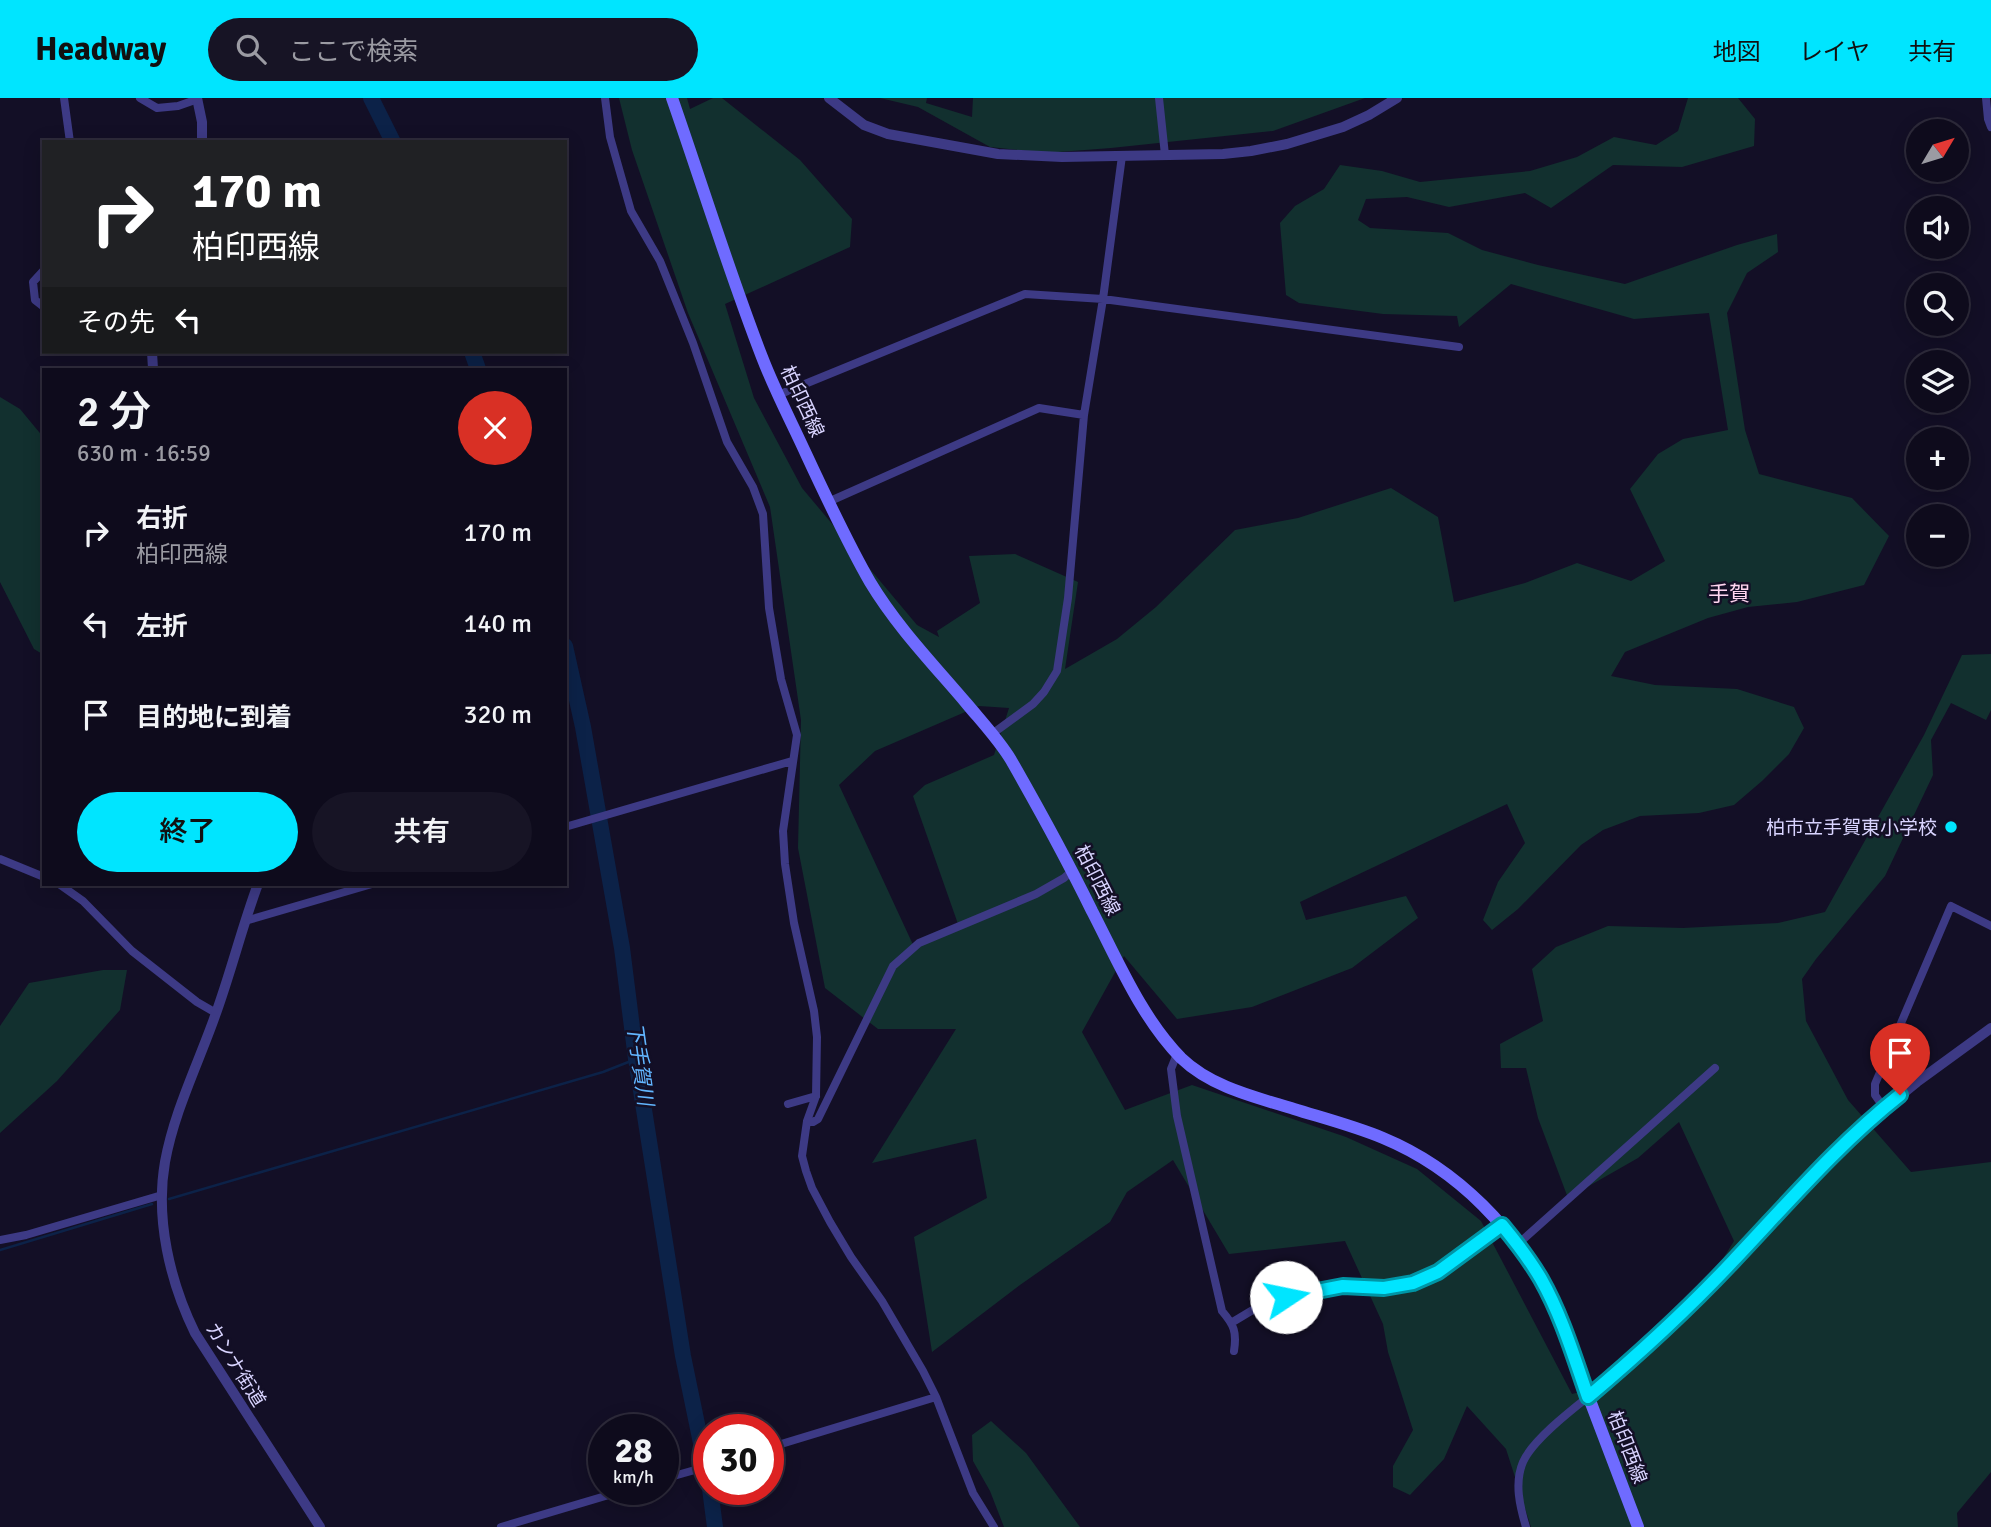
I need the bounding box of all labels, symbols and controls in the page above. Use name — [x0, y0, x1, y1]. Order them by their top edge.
search box — [208, 18, 698, 81]
text: Headway — [35, 29, 166, 70]
icon: search — [232, 30, 270, 68]
text: ここで検索 — [288, 36, 418, 68]
text: 地図 — [1713, 37, 1761, 67]
text: レイヤ — [1799, 37, 1870, 67]
text: 共有 — [1908, 37, 1956, 67]
north arrow — [1906, 119, 1969, 182]
map controls — [1906, 119, 1969, 567]
text: 170 m — [192, 161, 322, 221]
icon: right — [77, 168, 168, 259]
button: sound — [1906, 196, 1969, 259]
text: 柏印西線 — [192, 228, 320, 267]
button: search — [1906, 273, 1969, 336]
icon: left — [169, 301, 207, 339]
text: その先 — [77, 307, 155, 339]
button: layers — [1906, 350, 1969, 413]
street label: 柏印西線 — [775, 362, 829, 441]
text: 2 分 — [77, 387, 151, 438]
button: close — [458, 391, 532, 465]
button: + — [1906, 427, 1969, 490]
text: 630 m · 16:59 — [77, 439, 211, 468]
text: 右折 — [136, 503, 188, 535]
button: − — [1906, 504, 1969, 567]
icon: right — [77, 514, 115, 552]
text: 170 m — [463, 517, 532, 549]
text: 柏印西線 — [136, 540, 228, 569]
district label: 手賀 — [1708, 581, 1750, 607]
icon: left — [77, 605, 115, 643]
text: 140 m — [463, 608, 532, 640]
text: 左折 — [136, 611, 188, 643]
icon: arrive — [77, 696, 115, 734]
text: 320 m — [463, 699, 532, 731]
text: 目的地に到着 — [136, 702, 292, 734]
button: 終了 — [77, 792, 298, 872]
button: 共有 — [312, 792, 532, 872]
place label: 柏市立手賀東小学校 — [1766, 816, 1937, 840]
marker: 柏市立手賀東小学校 — [1943, 819, 1959, 835]
street label: 柏印西線 — [1069, 841, 1125, 920]
water label: 下手賀川 — [621, 1021, 659, 1109]
pin — [1870, 1023, 1930, 1095]
icon: arrive — [1881, 1034, 1919, 1072]
position arrow — [1249, 1260, 1323, 1334]
street label: カンナ街道 — [200, 1318, 271, 1411]
street label: 柏印西線 — [1602, 1408, 1652, 1487]
speed limit sign: 30 — [693, 1414, 784, 1505]
text: 28 — [615, 1429, 652, 1472]
text: km/h — [613, 1466, 654, 1488]

